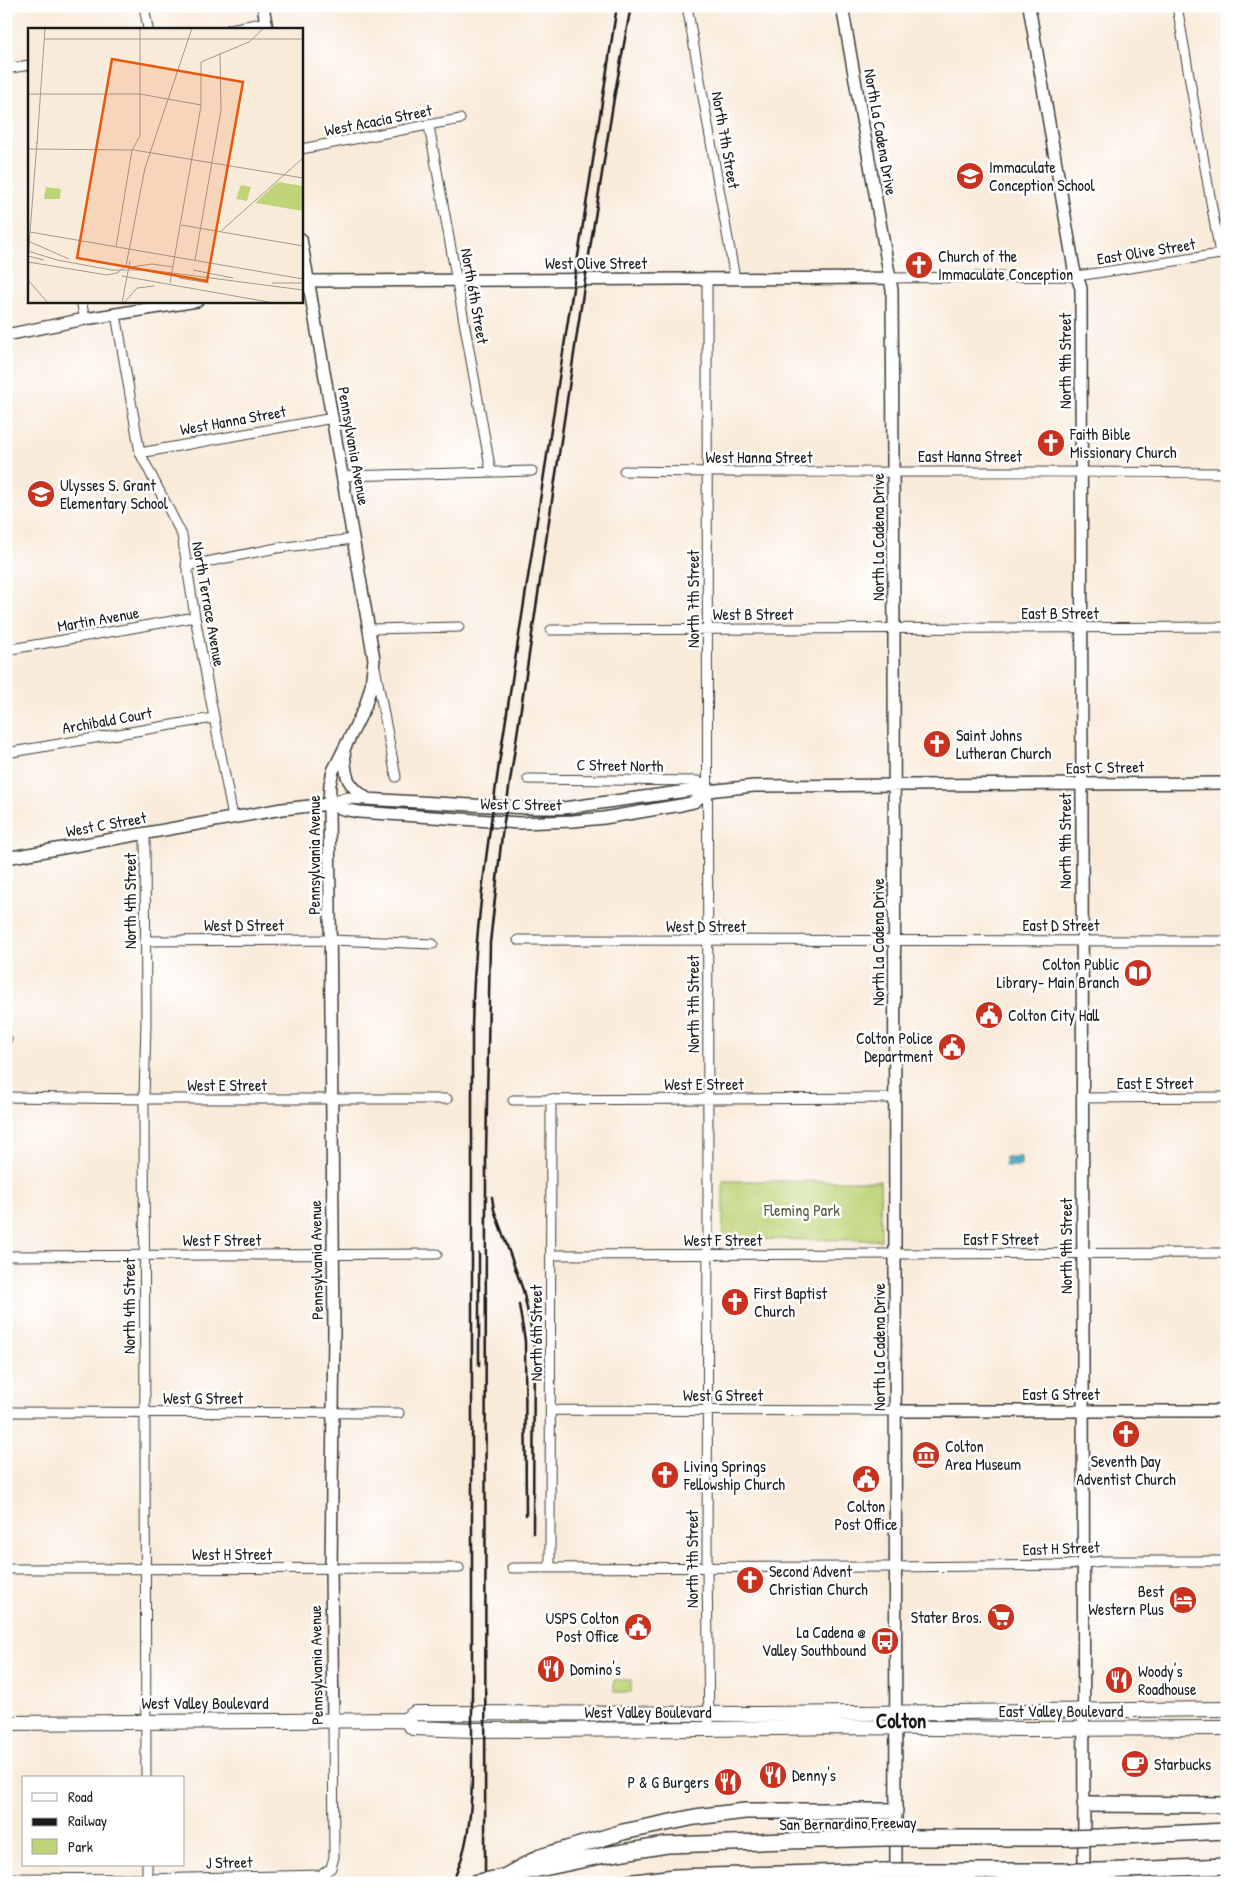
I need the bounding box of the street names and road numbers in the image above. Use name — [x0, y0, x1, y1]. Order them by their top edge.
street label: North La Cadena Drive — [859, 67, 903, 197]
street label: North 7th Street — [707, 90, 745, 191]
street label: West Acacia Street — [322, 99, 434, 141]
street label: East Olive Street — [1095, 232, 1197, 270]
street label: North 6th Street — [456, 247, 494, 346]
street label: West Olive Street — [545, 252, 647, 274]
street label: North 9th Street — [1054, 312, 1076, 409]
street label: Pennsylvania Avenue — [333, 385, 375, 507]
street label: West Hanna Street — [178, 400, 288, 440]
street label: East Hanna Street — [918, 445, 1023, 467]
street label: West Hanna Street — [706, 446, 813, 468]
street label: North La Cadena Drive — [867, 472, 889, 601]
street label: North Terrace Avenue — [187, 540, 231, 669]
street label: North 7th Street — [682, 549, 704, 648]
street label: Martin Avenue — [55, 601, 141, 637]
street label: East B Street — [1021, 602, 1099, 624]
street label: West B Street — [713, 603, 794, 625]
street label: Archibald Court — [60, 701, 154, 739]
street label: C Street North — [576, 753, 664, 777]
street label: East C Street — [1066, 755, 1145, 779]
street label: West C Street — [480, 792, 562, 816]
street label: North 9th Street — [1054, 792, 1076, 889]
street label: Pennsylvania Avenue — [303, 795, 325, 915]
street label: West C Street — [64, 806, 148, 842]
street label: North 4th Street — [119, 852, 141, 949]
street label: North La Cadena Drive — [867, 877, 889, 1006]
street label: West D Street — [204, 914, 285, 936]
street label: East D Street — [1022, 914, 1100, 936]
street label: West D Street — [666, 915, 747, 937]
street label: North 7th Street — [682, 954, 704, 1053]
street label: East E Street — [1117, 1072, 1194, 1094]
street label: West E Street — [664, 1073, 744, 1095]
street label: West E Street — [187, 1074, 267, 1096]
street label: North 9th Street — [1055, 1197, 1077, 1294]
street label: Pennsylvania Avenue — [304, 1199, 328, 1320]
street label: East F Street — [963, 1228, 1039, 1250]
street label: West F Street — [183, 1229, 262, 1251]
street label: West F Street — [684, 1229, 763, 1251]
street label: North 4th Street — [118, 1257, 140, 1354]
street label: North La Cadena Drive — [868, 1282, 890, 1411]
street label: North 6th Street — [525, 1284, 547, 1381]
street label: East G Street — [1022, 1383, 1100, 1405]
street label: West G Street — [683, 1384, 764, 1406]
street label: West G Street — [163, 1387, 244, 1409]
street label: North 7th Street — [681, 1509, 703, 1608]
street label: East H Street — [1022, 1536, 1100, 1560]
street label: West H Street — [192, 1543, 272, 1565]
street label: Pennsylvania Avenue — [304, 1604, 328, 1725]
street label: West Valley Boulevard — [141, 1692, 269, 1714]
street label: East Valley Boulevard — [999, 1700, 1123, 1722]
street label: West Valley Boulevard — [584, 1701, 712, 1723]
street label: San Bernardino Freeway — [779, 1811, 917, 1835]
street label: J Street — [205, 1851, 253, 1873]

